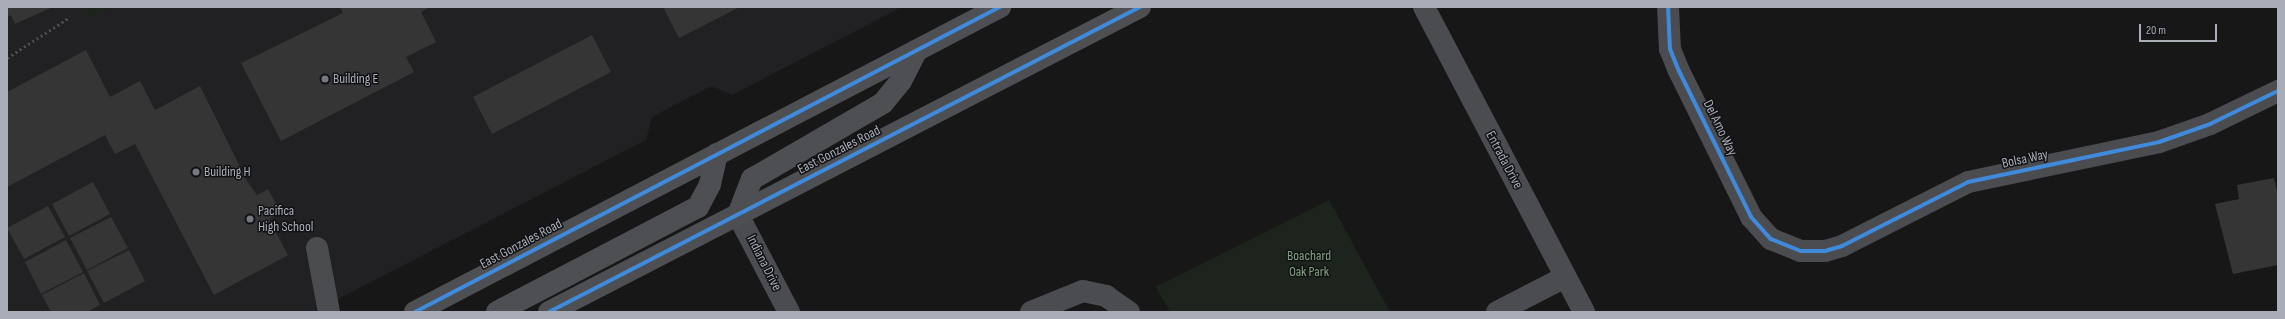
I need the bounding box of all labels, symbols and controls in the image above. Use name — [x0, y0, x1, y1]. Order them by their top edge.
scale bar — [2141, 16, 2219, 42]
text: 20 m — [2146, 23, 2166, 38]
place label: Building E — [333, 71, 378, 87]
marker: Building E — [320, 74, 330, 84]
street label: Del Amo Way — [1699, 97, 1741, 159]
street label: East Gonzales Road — [795, 122, 883, 178]
street label: Entrada Drive — [1482, 128, 1526, 192]
street label: Bolsa Way — [2000, 146, 2050, 172]
place label: Building H — [204, 164, 251, 180]
marker: Building H — [191, 167, 201, 177]
place label: Pacifica High School — [258, 203, 313, 236]
marker: Pacifica High School — [245, 214, 255, 224]
street label: East Gonzales Road — [477, 215, 565, 273]
street label: Indiana Drive — [743, 232, 785, 294]
park label: Boachard Oak Park — [1287, 248, 1331, 280]

